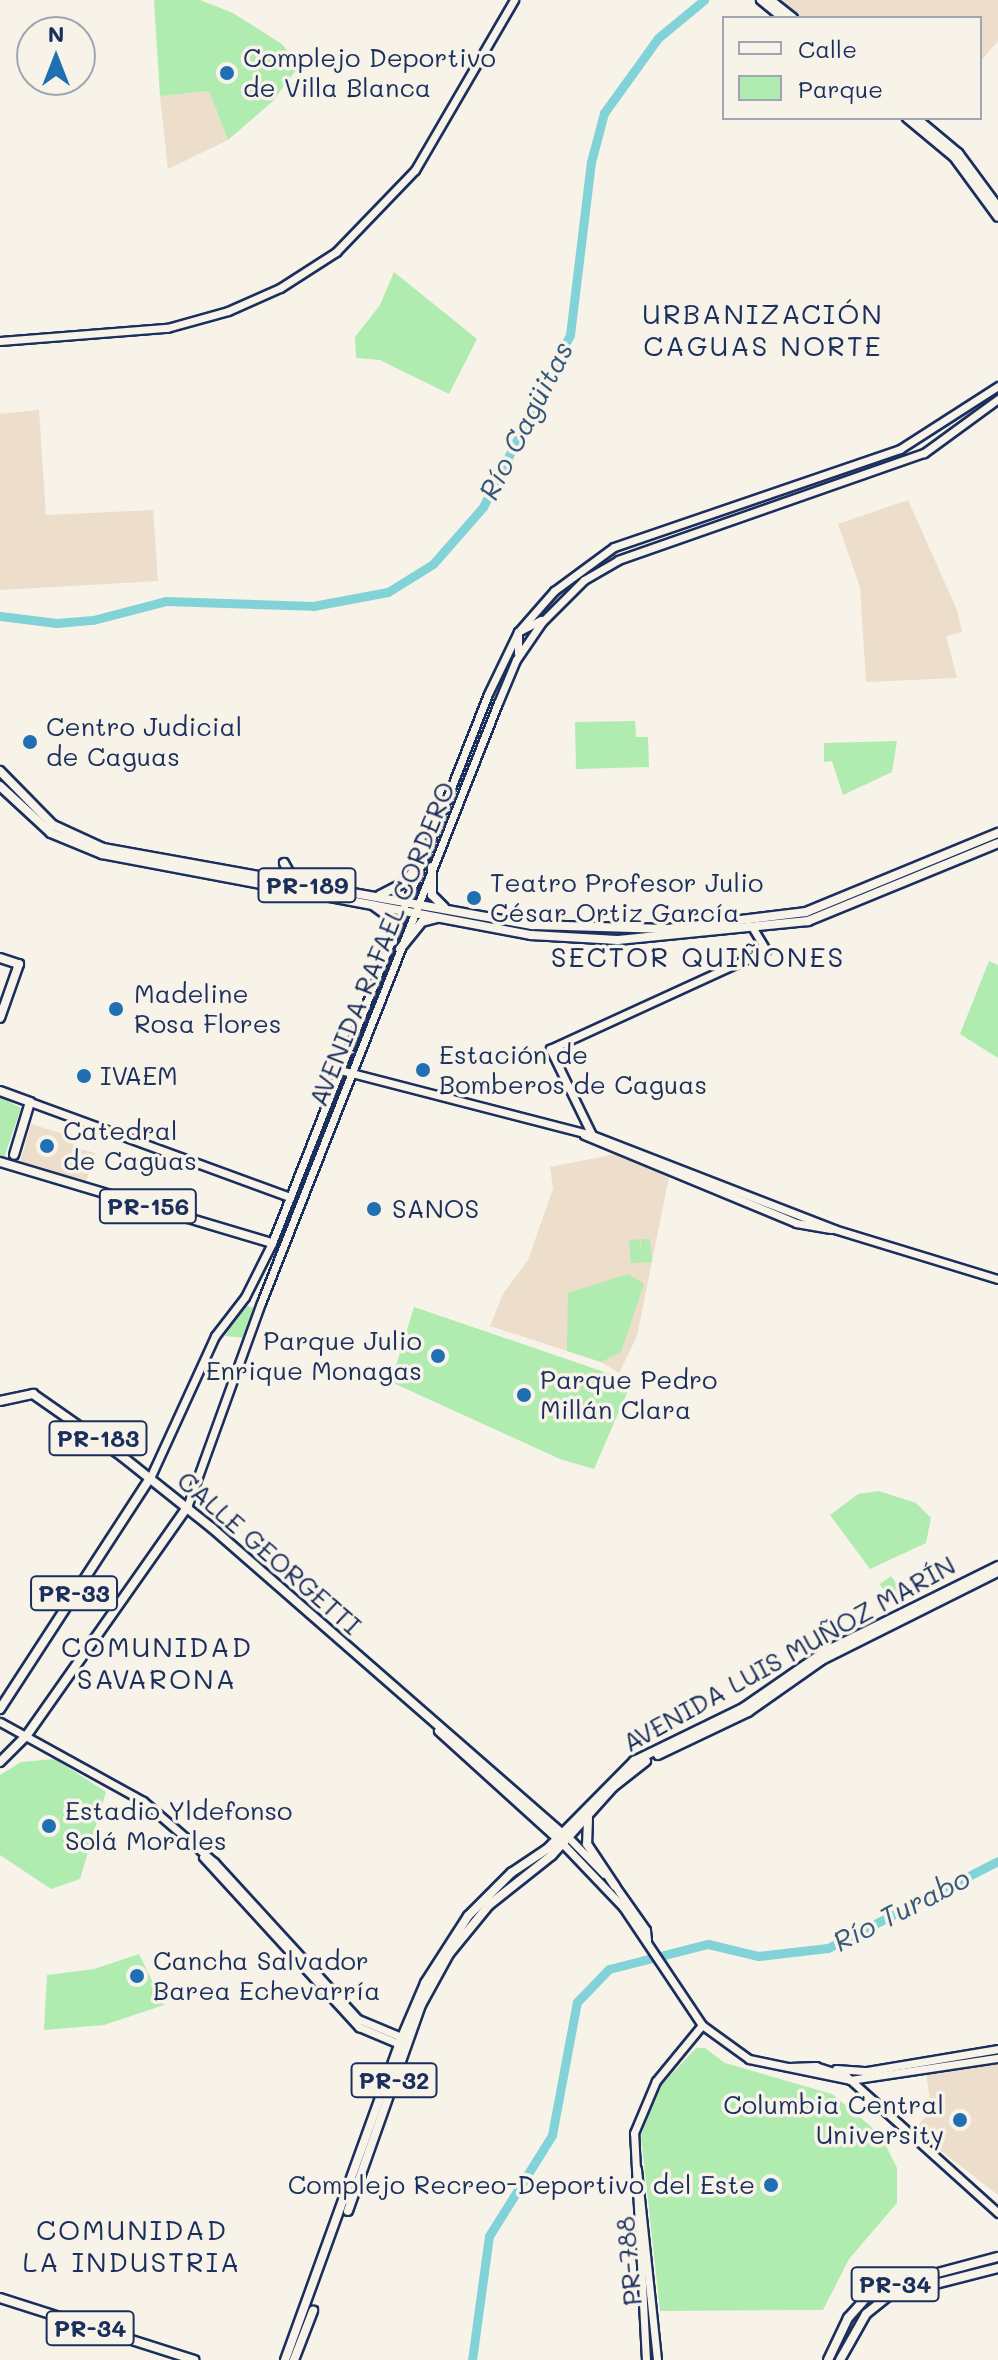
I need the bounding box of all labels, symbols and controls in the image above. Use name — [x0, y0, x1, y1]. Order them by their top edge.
north arrow — [16, 16, 96, 96]
legend — [722, 16, 982, 120]
text: N — [48, 19, 64, 48]
text: Calle — [798, 33, 857, 64]
place label: Complejo Deportivo de Villa Blanca — [243, 42, 496, 104]
marker: Complejo Deportivo de Villa Blanca — [218, 64, 236, 82]
text: Parque — [798, 73, 883, 104]
district label: URBANIZACIÓN CAGUAS NORTE — [642, 296, 884, 362]
water label: Río Cagüitas — [471, 335, 579, 505]
place label: Centro Judicial de Caguas — [46, 711, 242, 772]
marker: Centro Judicial de Caguas — [21, 733, 39, 751]
street label: AVENIDA RAFAEL CORDERO — [302, 777, 462, 1111]
road number: PR-189 — [257, 865, 357, 905]
place label: Teatro Profesor Julio César Ortiz García — [490, 867, 763, 928]
marker: Teatro Profesor Julio César Ortiz García — [465, 889, 483, 907]
district label: SECTOR QUIÑONES — [551, 939, 845, 973]
place label: Madeline Rosa Flores — [134, 978, 281, 1040]
marker: Madeline Rosa Flores — [105, 998, 127, 1020]
place label: Estación de Bomberos de Caguas — [439, 1039, 707, 1100]
place label: IVAEM — [100, 1060, 178, 1092]
marker: Estación de Bomberos de Caguas — [414, 1061, 432, 1079]
marker: IVAEM — [75, 1067, 93, 1085]
place label: Catedral de Caguas — [63, 1115, 197, 1176]
marker: Catedral de Caguas — [38, 1137, 56, 1155]
road number: PR-156 — [98, 1186, 198, 1226]
place label: SANOS — [392, 1193, 479, 1225]
marker: SANOS — [363, 1198, 385, 1220]
place label: Parque Julio Enrique Monagas — [206, 1325, 422, 1386]
marker: Parque Julio Enrique Monagas — [429, 1347, 447, 1365]
place label: Parque Pedro Millán Clara — [540, 1364, 717, 1426]
marker: Parque Pedro Millán Clara — [515, 1386, 533, 1404]
road number: PR-183 — [48, 1418, 148, 1458]
street label: CALLE GEORGETTI — [171, 1465, 367, 1641]
street label: AVENIDA LUIS MUÑOZ MARÍN — [617, 1549, 961, 1759]
road number: PR-33 — [30, 1573, 118, 1613]
district label: COMUNIDAD SAVARONA — [61, 1629, 253, 1695]
place label: Estadio Yldefonso Solá Morales — [65, 1795, 292, 1856]
marker: Estadio Yldefonso Solá Morales — [40, 1817, 58, 1835]
water label: Río Turabo — [827, 1860, 975, 1958]
place label: Cancha Salvador Barea Echevarría — [153, 1945, 380, 2006]
marker: Cancha Salvador Barea Echevarría — [128, 1967, 146, 1985]
road number: PR-32 — [350, 2060, 438, 2100]
place label: Columbia Central University — [723, 2089, 944, 2150]
marker: Columbia Central University — [951, 2111, 969, 2129]
place label: Complejo Recreo-Deportivo del Este — [288, 2169, 755, 2201]
marker: Complejo Recreo-Deportivo del Este — [762, 2176, 780, 2194]
district label: COMUNIDAD LA INDUSTRIA — [23, 2212, 241, 2278]
street label: PR-788 — [610, 2215, 648, 2307]
road number: PR-34 — [849, 2264, 941, 2304]
road number: PR-34 — [44, 2308, 136, 2348]

